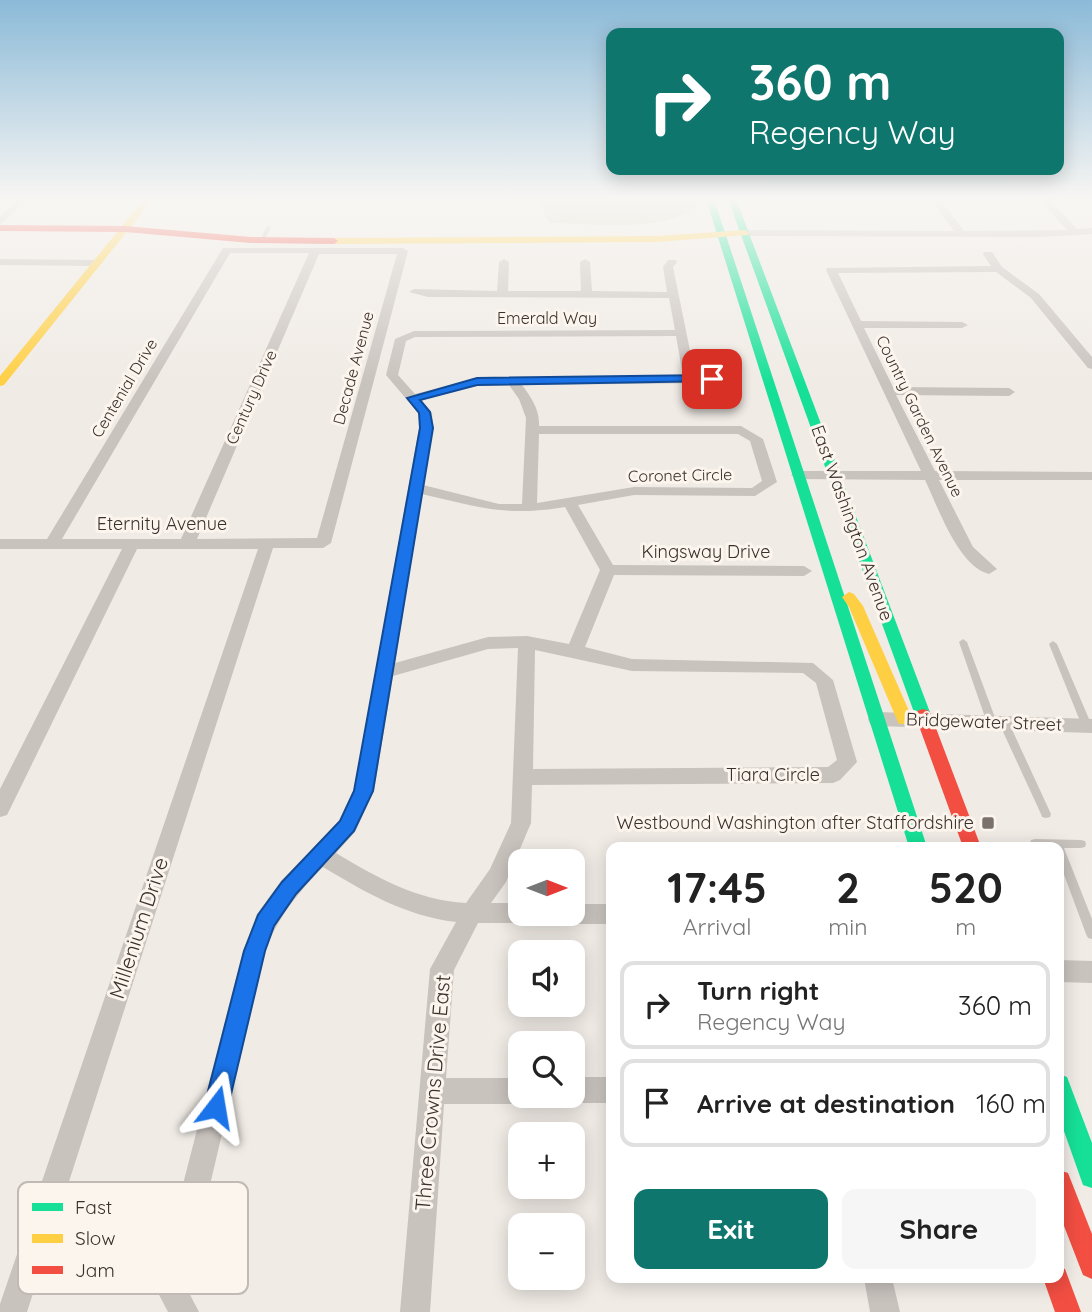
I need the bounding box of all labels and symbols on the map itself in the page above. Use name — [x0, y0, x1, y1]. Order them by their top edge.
street label: Emerald Way — [497, 308, 597, 328]
street label: Decade Avenue — [328, 309, 378, 427]
street label: Country Garden Avenue — [872, 332, 968, 500]
street label: Centenial Drive — [87, 335, 161, 441]
street label: Century Drive — [221, 347, 281, 447]
pin — [682, 349, 742, 409]
street label: East Washington Avenue — [806, 422, 899, 624]
street label: Coronet Circle — [628, 464, 732, 486]
street label: Eternity Avenue — [97, 512, 227, 535]
street label: Kingsway Drive — [642, 540, 770, 563]
street label: Bridgewater Street — [906, 707, 1062, 736]
street label: Tiara Circle — [726, 763, 820, 786]
place label: Westbound Washington after Staffordshire — [616, 811, 974, 834]
marker: Westbound Washington after Staffordshire — [980, 815, 996, 831]
north arrow — [508, 849, 584, 926]
street label: Millenium Drive — [103, 854, 173, 1002]
street label: Three Crowns Drive East — [409, 974, 455, 1212]
position arrow — [179, 1070, 253, 1144]
legend — [18, 1182, 248, 1294]
text: Fast — [75, 1195, 112, 1219]
text: Slow — [75, 1226, 116, 1250]
text: Jam — [75, 1258, 115, 1282]

